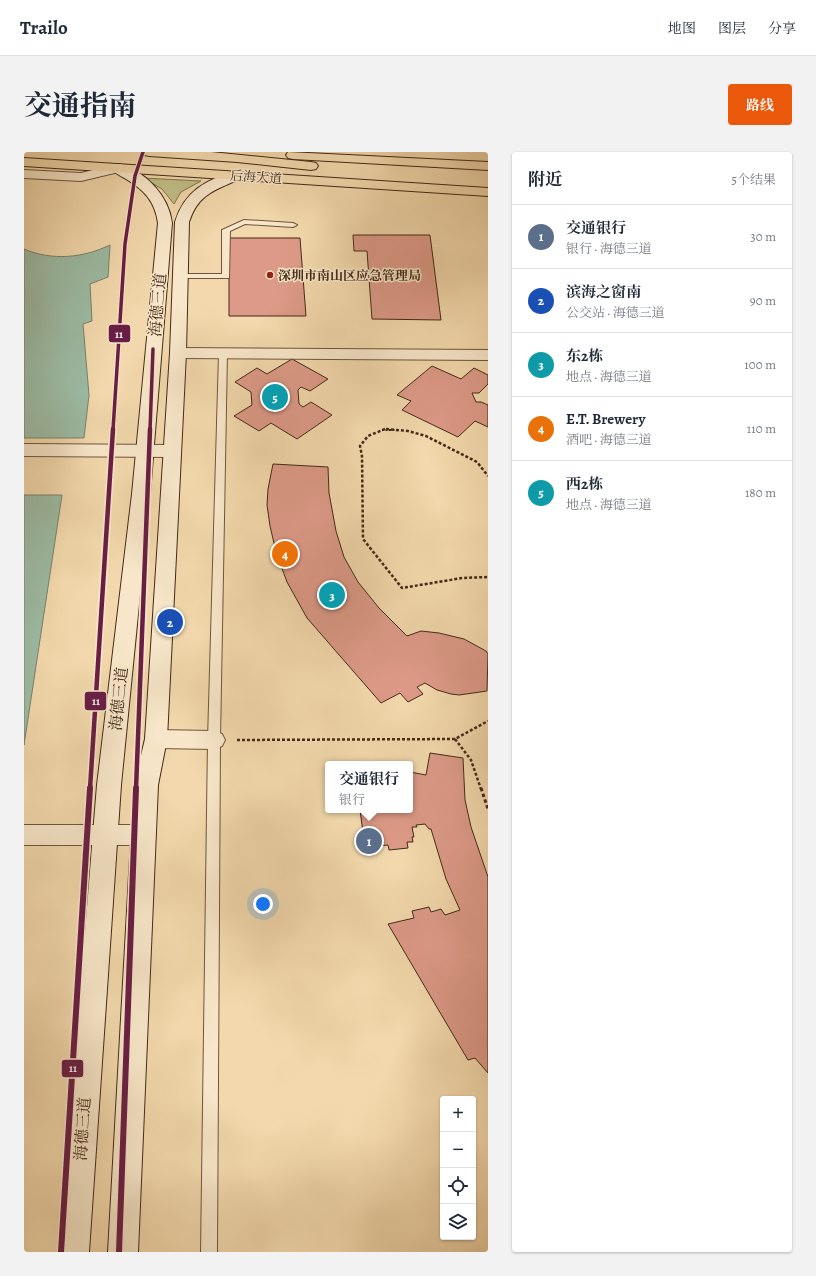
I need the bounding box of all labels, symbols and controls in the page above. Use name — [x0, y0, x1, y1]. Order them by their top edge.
text: Trailo — [20, 15, 68, 41]
text: 地图 — [668, 19, 696, 38]
text: 图层 — [718, 19, 746, 38]
text: 分享 — [768, 19, 796, 38]
button: 路线 — [728, 84, 792, 125]
text: 交通指南 — [24, 87, 136, 125]
street label: 后海大道 — [229, 167, 283, 187]
text: 附近 — [528, 168, 562, 191]
text: 5个结果 — [731, 171, 776, 188]
text: 交通银行 — [566, 218, 626, 238]
text: 1 — [539, 228, 543, 245]
text: 30 m — [750, 228, 776, 245]
text: 银行 · 海德三道 — [566, 240, 652, 257]
place label: 深圳市南山区应急管理局 — [278, 267, 421, 284]
marker: 深圳市南山区应急管理局 — [265, 270, 275, 280]
street label: 海德三道 — [144, 272, 172, 338]
text: 滨海之窗南 — [566, 282, 641, 302]
text: 2 — [538, 292, 544, 309]
text: 90 m — [750, 292, 776, 309]
text: 公交站 · 海德三道 — [566, 304, 665, 321]
line badge: 11 — [108, 324, 131, 343]
text: 11 — [115, 327, 123, 342]
text: 东2栋 — [566, 346, 603, 366]
text: 3 — [538, 356, 544, 373]
text: 100 m — [744, 356, 776, 373]
text: 地点 · 海德三道 — [566, 368, 652, 385]
pin: 5 — [262, 382, 288, 412]
text: E.T. Brewery — [566, 409, 645, 429]
text: 4 — [538, 420, 544, 437]
text: 110 m — [747, 420, 776, 437]
text: 酒吧 · 海德三道 — [566, 431, 652, 448]
text: 西2栋 — [566, 474, 603, 494]
text: 5 — [538, 484, 544, 501]
text: 180 m — [745, 484, 776, 501]
text: 地点 · 海德三道 — [566, 496, 652, 513]
pin: 4 — [272, 539, 298, 569]
pin: 3 — [319, 580, 345, 610]
pin: 2 — [157, 607, 183, 637]
street label: 海德三道 — [105, 666, 133, 732]
line badge: 11 — [84, 691, 107, 711]
text: 11 — [92, 694, 100, 709]
popup — [325, 761, 413, 813]
text: 交通银行 — [339, 769, 399, 789]
text: 银行 — [339, 791, 365, 808]
pin: 1 — [356, 826, 382, 856]
your location — [253, 894, 273, 914]
line badge: 11 — [61, 1059, 84, 1078]
text: 11 — [69, 1061, 77, 1076]
street label: 海德三道 — [70, 1096, 96, 1162]
map controls — [440, 1096, 476, 1240]
button: + — [440, 1096, 476, 1132]
button: − — [440, 1132, 476, 1168]
button: locate — [440, 1168, 476, 1204]
button: layers — [440, 1204, 476, 1240]

